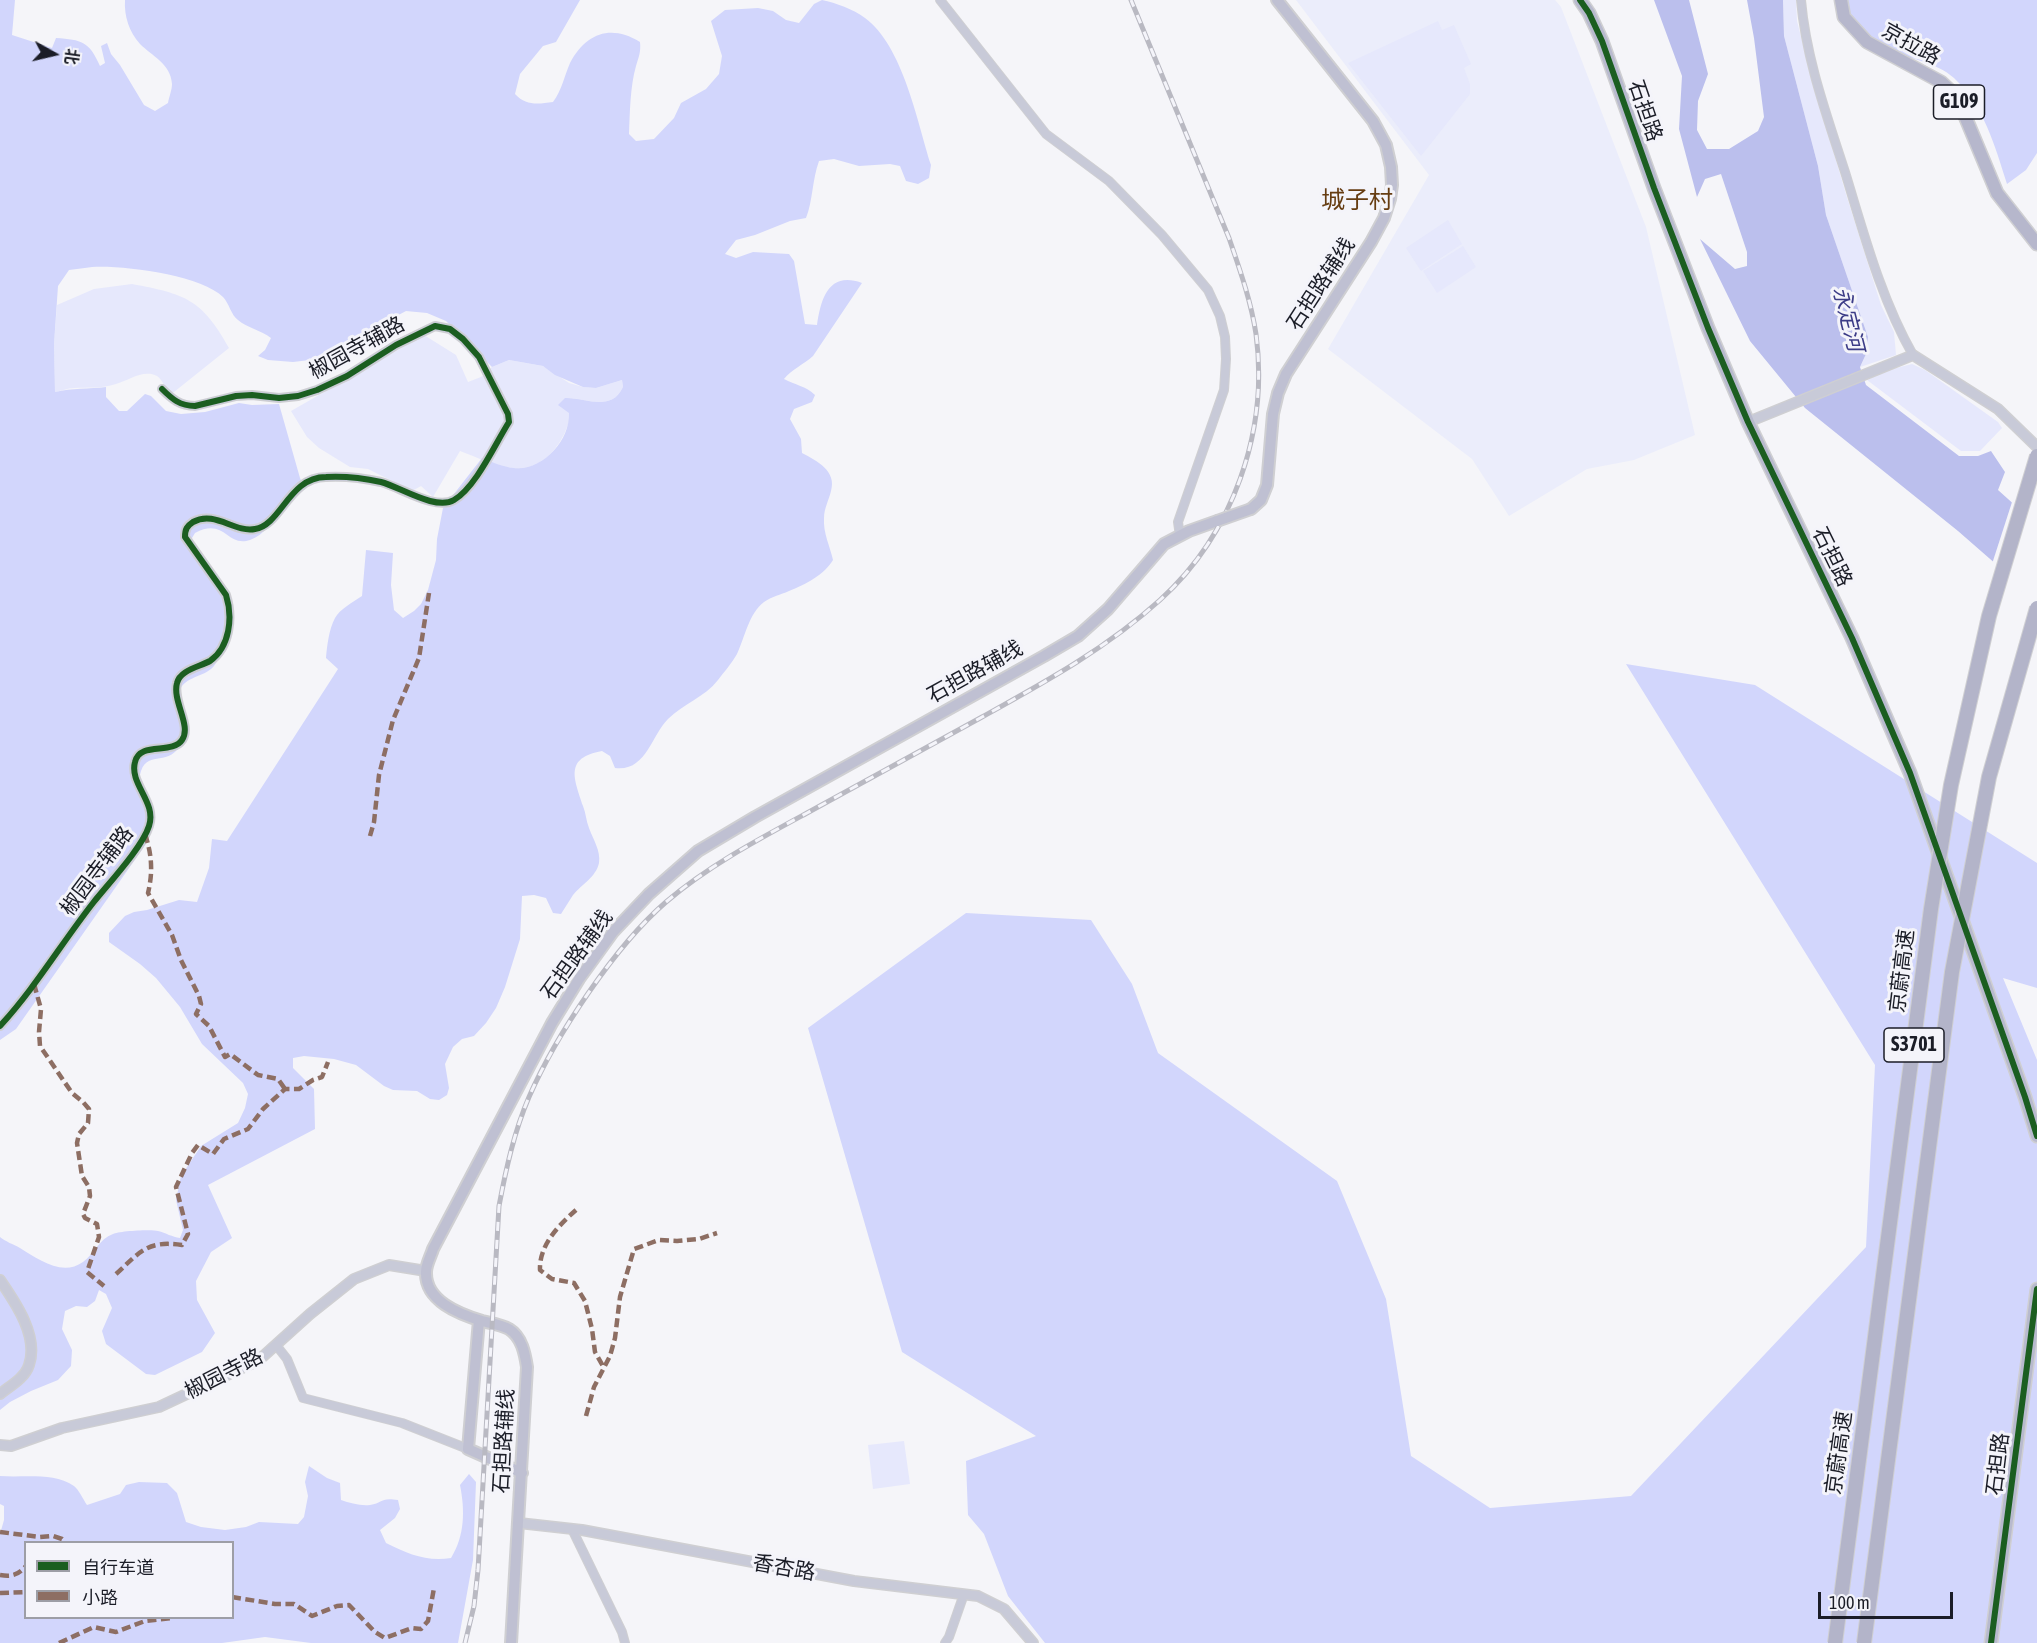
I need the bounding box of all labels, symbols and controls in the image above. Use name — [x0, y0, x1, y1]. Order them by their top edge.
street label: 京拉路 — [1877, 18, 1945, 70]
north arrow — [24, 24, 84, 84]
text: 北 — [62, 47, 82, 66]
street label: 石担路 — [1623, 77, 1667, 145]
road number: G109 — [1934, 85, 1984, 119]
district label: 城子村 — [1321, 186, 1393, 214]
street label: 石担路辅线 — [1282, 233, 1360, 335]
water label: 永定河 — [1827, 284, 1869, 354]
street label: 椒园寺辅路 — [305, 312, 409, 384]
street label: 石担路 — [1807, 523, 1857, 591]
street label: 石担路辅线 — [923, 636, 1027, 708]
street label: 椒园寺辅路 — [55, 821, 139, 921]
street label: 石担路辅线 — [536, 905, 618, 1005]
street label: 京蔚高速 — [1884, 928, 1920, 1014]
road number: S3701 — [1884, 1028, 1944, 1062]
street label: 椒园寺路 — [181, 1344, 267, 1404]
street label: 石担路辅线 — [489, 1388, 519, 1494]
street label: 京蔚高速 — [1821, 1410, 1857, 1496]
street label: 石担路 — [1982, 1431, 2014, 1497]
legend — [24, 1541, 234, 1619]
street label: 香杏路 — [751, 1550, 817, 1586]
text: 自行车道 — [82, 1557, 154, 1578]
scale bar — [1821, 1580, 1956, 1618]
text: 小路 — [82, 1587, 118, 1608]
text: 100 m — [1829, 1592, 1870, 1613]

